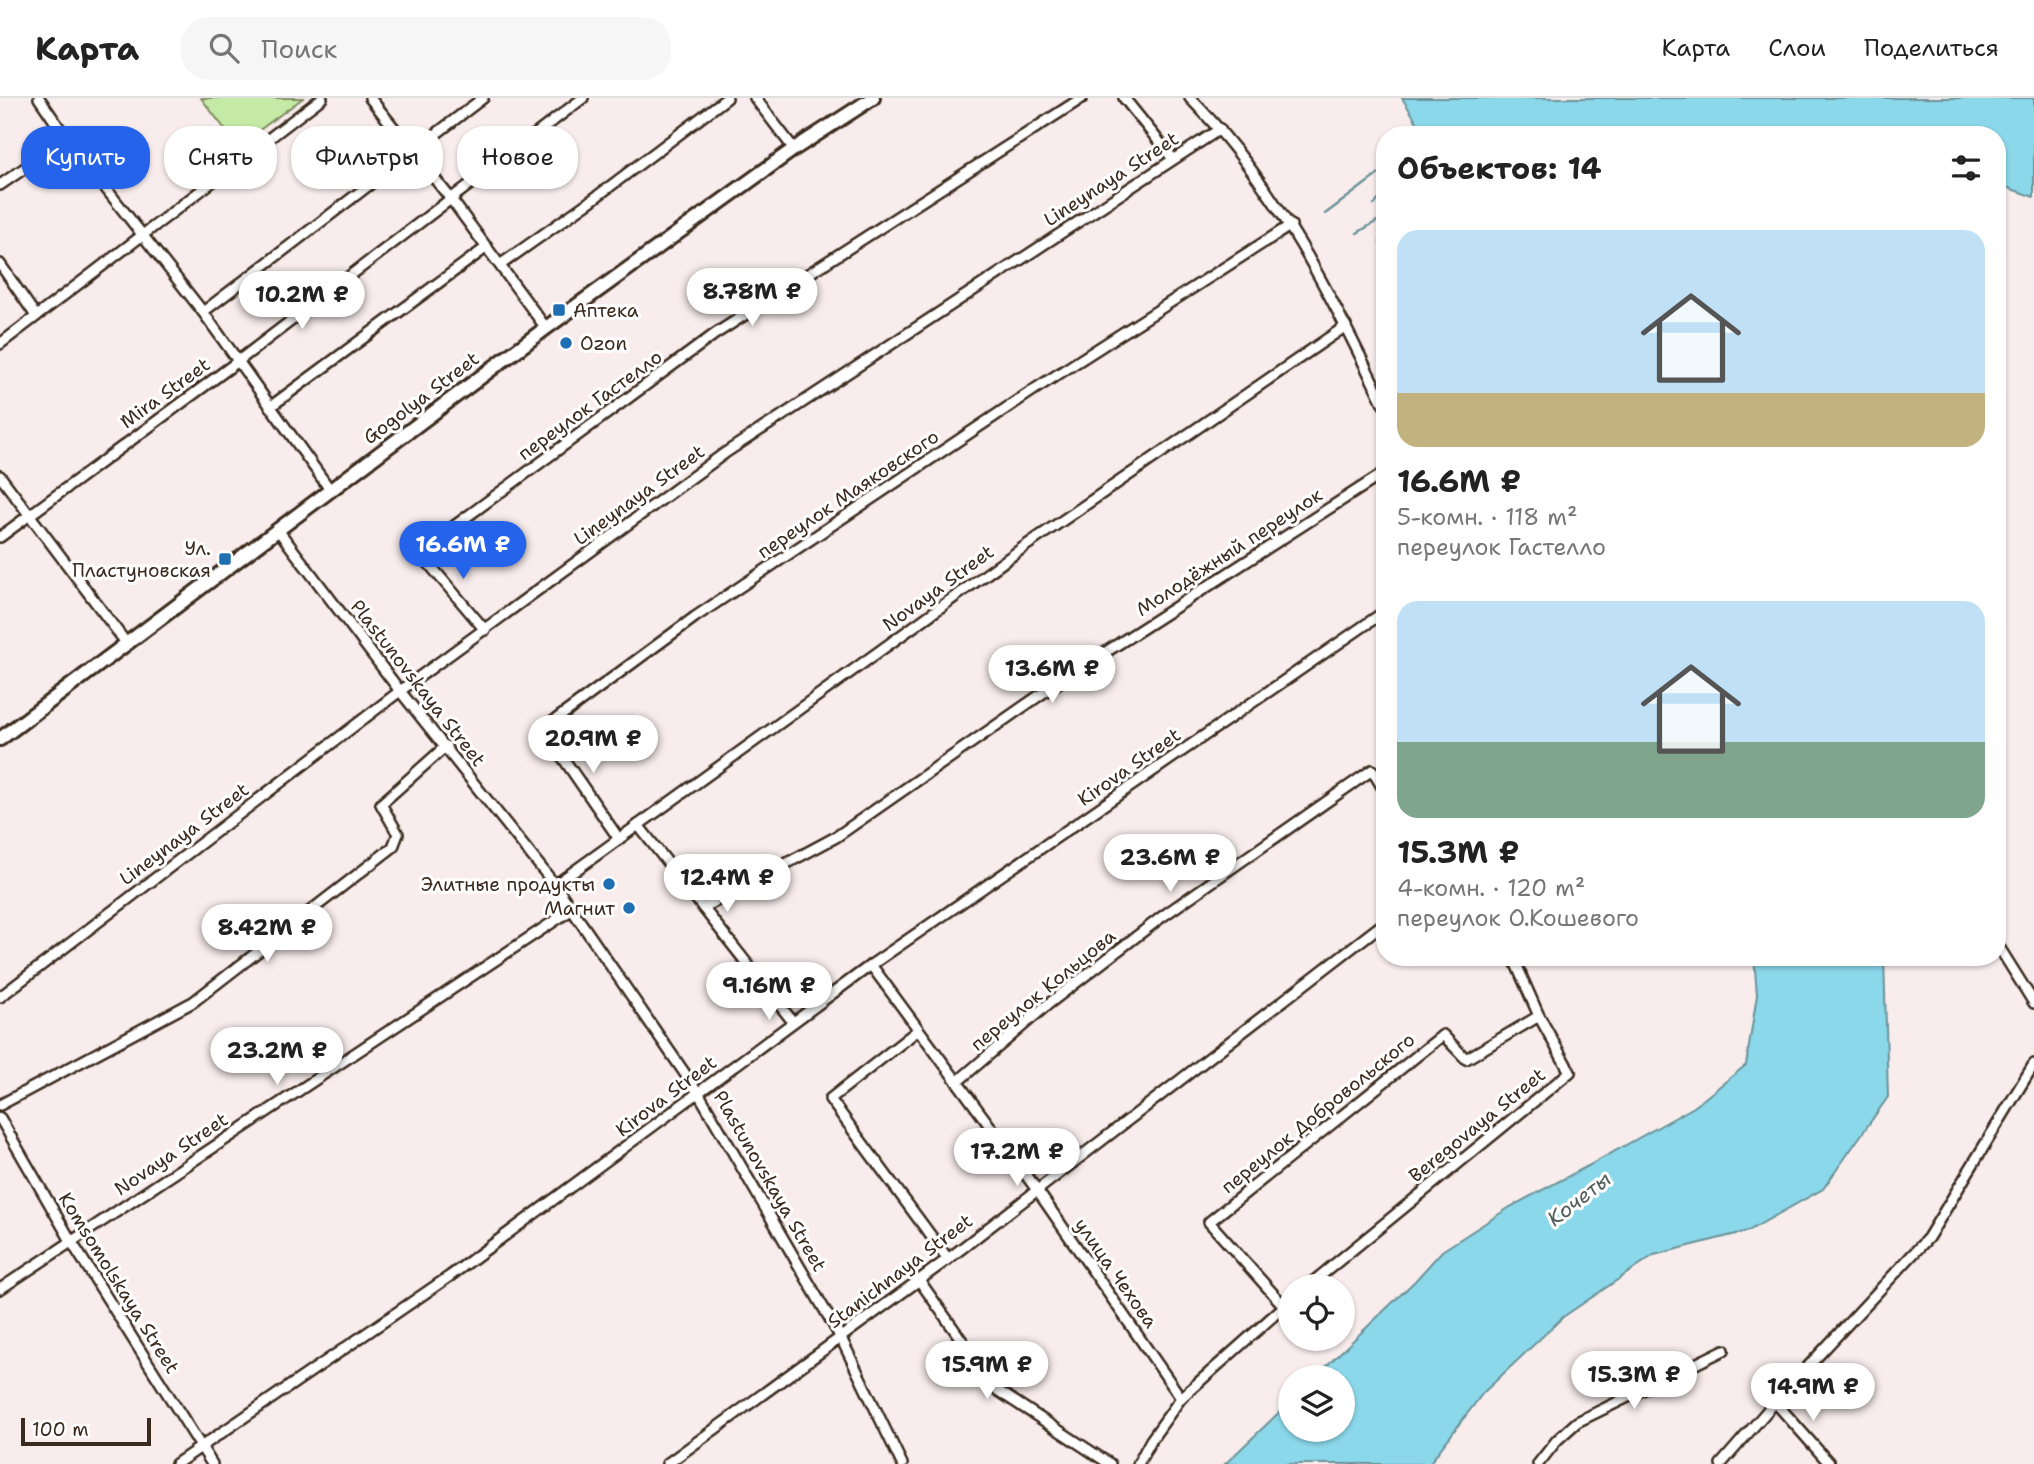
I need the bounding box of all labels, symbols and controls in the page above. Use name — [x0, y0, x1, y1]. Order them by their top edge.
search box — [181, 17, 671, 80]
text: Карта — [35, 26, 139, 71]
icon: search — [205, 29, 243, 67]
text: Поиск — [261, 31, 337, 66]
text: Карта — [1662, 32, 1730, 64]
text: Слои — [1768, 32, 1826, 64]
text: Поделиться — [1864, 32, 1999, 64]
chip: Купить — [21, 126, 150, 189]
chip: Снять — [164, 126, 277, 189]
chip: Фильтры — [291, 126, 443, 189]
chip: Новое — [457, 126, 578, 189]
street label: Lineynaya Street — [1039, 126, 1183, 232]
text: Объектов: 14 — [1397, 148, 1602, 189]
icon: filters — [1947, 149, 1985, 187]
pin: 8.78M ₽ — [687, 268, 817, 328]
pin: 10.2M ₽ — [237, 272, 367, 331]
icon: home — [1628, 275, 1754, 401]
text: 8.78M ₽ — [702, 276, 802, 306]
text: 10.2M ₽ — [255, 279, 349, 309]
place label: Аптека — [573, 298, 639, 323]
marker: Аптека — [551, 302, 567, 318]
place label: Ozon — [580, 331, 627, 356]
marker: Ozon — [558, 335, 574, 351]
street label: переулок Гастелло — [513, 344, 667, 466]
street label: Gogolya Street — [358, 346, 484, 450]
street label: Mira Street — [115, 352, 215, 434]
street label: переулок Маяковского — [752, 424, 944, 564]
street label: Lineynaya Street — [569, 439, 709, 551]
text: 16.6M ₽ — [1397, 461, 1521, 502]
street label: Молодёжный переулок — [1131, 482, 1327, 622]
text: 5-комн. · 118 m² — [1397, 502, 1578, 532]
pin: 16.6M ₽ — [398, 522, 528, 581]
text: 16.6M ₽ — [415, 529, 511, 559]
text: переулок Гастелло — [1397, 532, 1606, 562]
place label: Ул. Пластуновская — [72, 536, 211, 583]
street label: Novaya Street — [877, 539, 999, 637]
marker: Ул. Пластуновская — [217, 551, 233, 567]
street label: Plastunovskaya Street — [345, 594, 491, 772]
pin: 13.6M ₽ — [987, 646, 1117, 705]
icon: home — [1628, 646, 1754, 772]
text: 13.6M ₽ — [1004, 653, 1100, 683]
pin: 20.9M ₽ — [528, 716, 658, 775]
street label: Kirova Street — [1073, 722, 1185, 812]
text: 20.9M ₽ — [544, 723, 642, 753]
street label: Lineynaya Street — [114, 777, 254, 891]
text: 15.3M ₽ — [1397, 832, 1519, 873]
pin: 23.6M ₽ — [1105, 834, 1235, 894]
text: 23.6M ₽ — [1119, 842, 1221, 872]
pin: 12.4M ₽ — [662, 854, 792, 914]
text: 12.4M ₽ — [680, 862, 774, 892]
place label: Элитные продукты — [421, 872, 595, 897]
text: 4-комн. · 120 m² — [1397, 873, 1585, 903]
marker: Элитные продукты — [601, 876, 617, 892]
place label: Магнит — [544, 896, 615, 921]
marker: Магнит — [621, 900, 637, 916]
text: переулок О.Кошевого — [1397, 903, 1639, 933]
pin: 8.42M ₽ — [202, 904, 332, 964]
text: 8.42M ₽ — [217, 912, 317, 942]
street label: переулок Кольцова — [965, 924, 1121, 1056]
pin: 9.16M ₽ — [704, 962, 834, 1022]
text: 9.16M ₽ — [722, 970, 816, 1000]
street label: переулок Добровольского — [1216, 1027, 1420, 1199]
pin: 23.2M ₽ — [212, 1028, 342, 1087]
text: 23.2M ₽ — [226, 1035, 328, 1065]
street label: Kirova Street — [610, 1050, 722, 1142]
street label: Beregovaya Street — [1404, 1062, 1550, 1188]
street label: Plastunovskaya Street — [708, 1086, 832, 1276]
street label: Novaya Street — [109, 1107, 233, 1201]
pin: 17.2M ₽ — [952, 1128, 1082, 1188]
text: 17.2M ₽ — [970, 1136, 1064, 1166]
water label: Кочеты — [1541, 1165, 1617, 1233]
street label: Komsomolskaya Street — [53, 1188, 185, 1378]
street label: Stanichnaya Street — [822, 1208, 978, 1334]
street label: улица Чехова — [1069, 1213, 1163, 1333]
map controls — [1278, 1274, 1355, 1442]
button: locate — [1278, 1274, 1355, 1351]
pin: 15.9M ₽ — [922, 1342, 1052, 1401]
text: 15.9M ₽ — [941, 1349, 1033, 1379]
pin: 15.3M ₽ — [1569, 1352, 1699, 1411]
text: 15.3M ₽ — [1587, 1359, 1681, 1389]
pin: 14.9M ₽ — [1748, 1364, 1878, 1423]
button: layers — [1278, 1365, 1355, 1442]
text: 14.9M ₽ — [1767, 1371, 1859, 1401]
scale bar — [21, 1415, 150, 1447]
text: 100 m — [32, 1417, 89, 1442]

